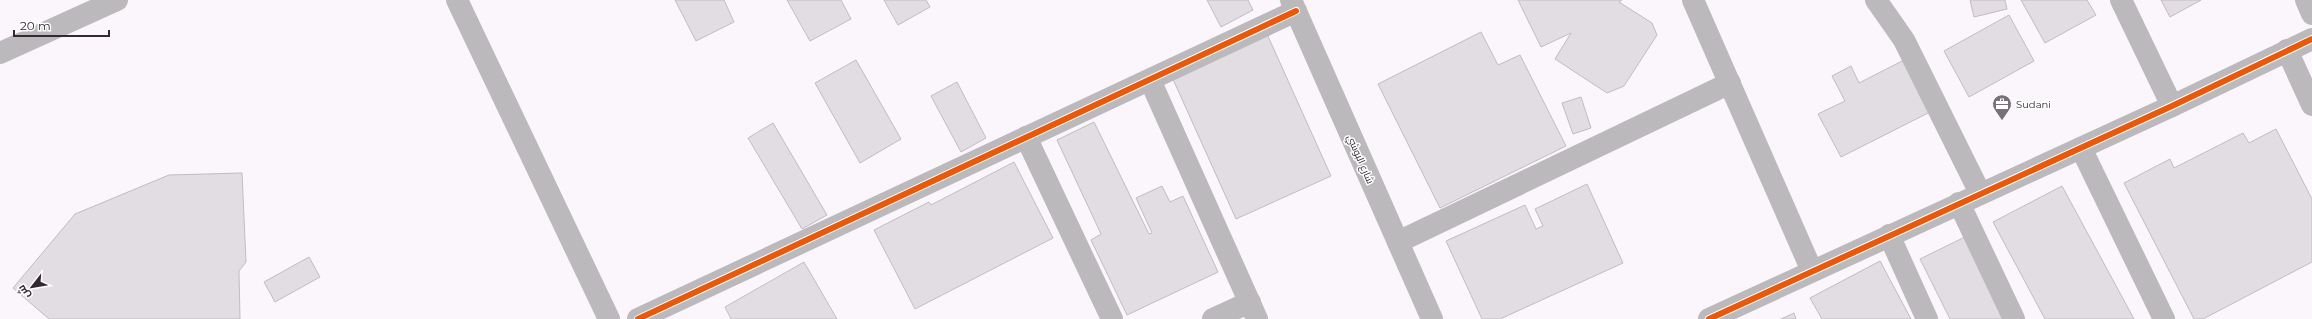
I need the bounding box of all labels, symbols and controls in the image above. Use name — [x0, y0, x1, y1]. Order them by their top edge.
scale bar — [14, 12, 109, 38]
text: 20 m — [20, 18, 51, 33]
office icon: Sudani — [1991, 93, 2013, 121]
place label: Sudani — [2016, 98, 2051, 111]
street label: شارع البوشي — [1343, 133, 1377, 186]
north arrow — [12, 267, 52, 307]
text: ش — [14, 282, 33, 302]

